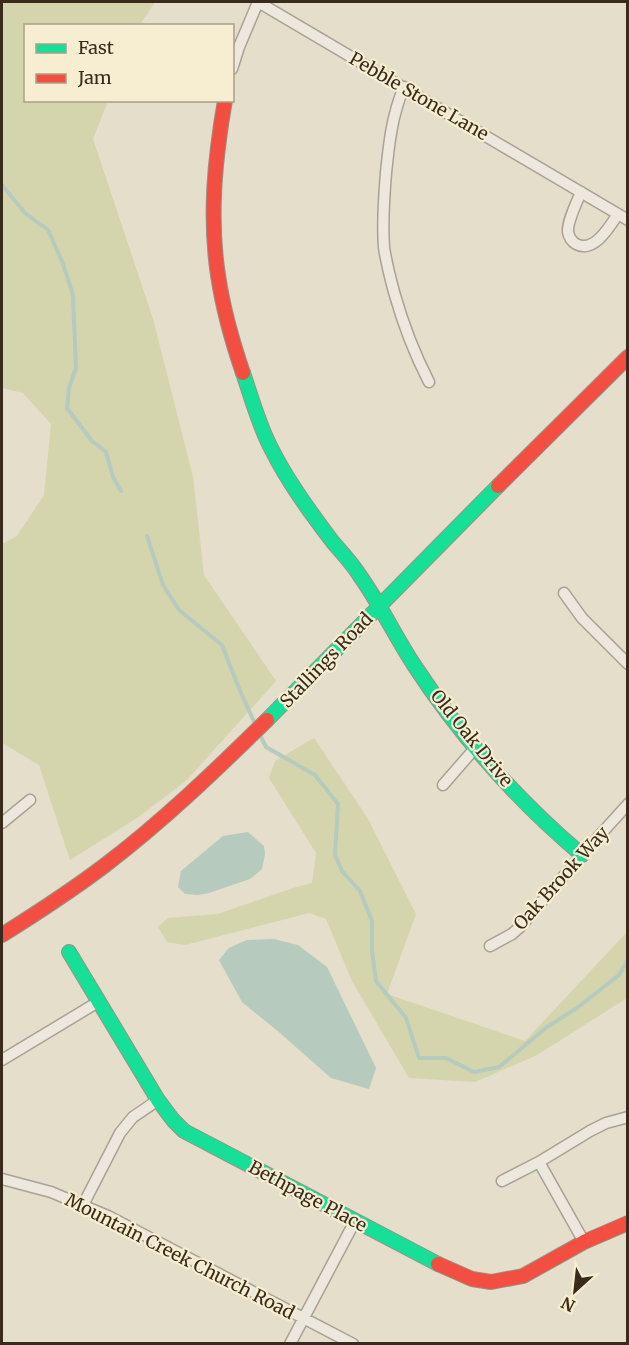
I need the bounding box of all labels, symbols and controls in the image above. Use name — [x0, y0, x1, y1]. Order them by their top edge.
legend — [24, 24, 234, 102]
text: Fast — [78, 36, 114, 59]
street label: Pebble Stone Lane — [345, 47, 493, 145]
text: Jam — [77, 66, 112, 89]
street label: Stallings Road — [275, 607, 377, 713]
street label: Old Oak Drive — [426, 685, 518, 791]
street label: Oak Brook Way — [508, 821, 614, 935]
street label: Bethpage Place — [245, 1155, 371, 1237]
street label: Mountain Creek Church Road — [61, 1188, 299, 1324]
north arrow — [545, 1261, 605, 1321]
text: N — [558, 1292, 578, 1316]

